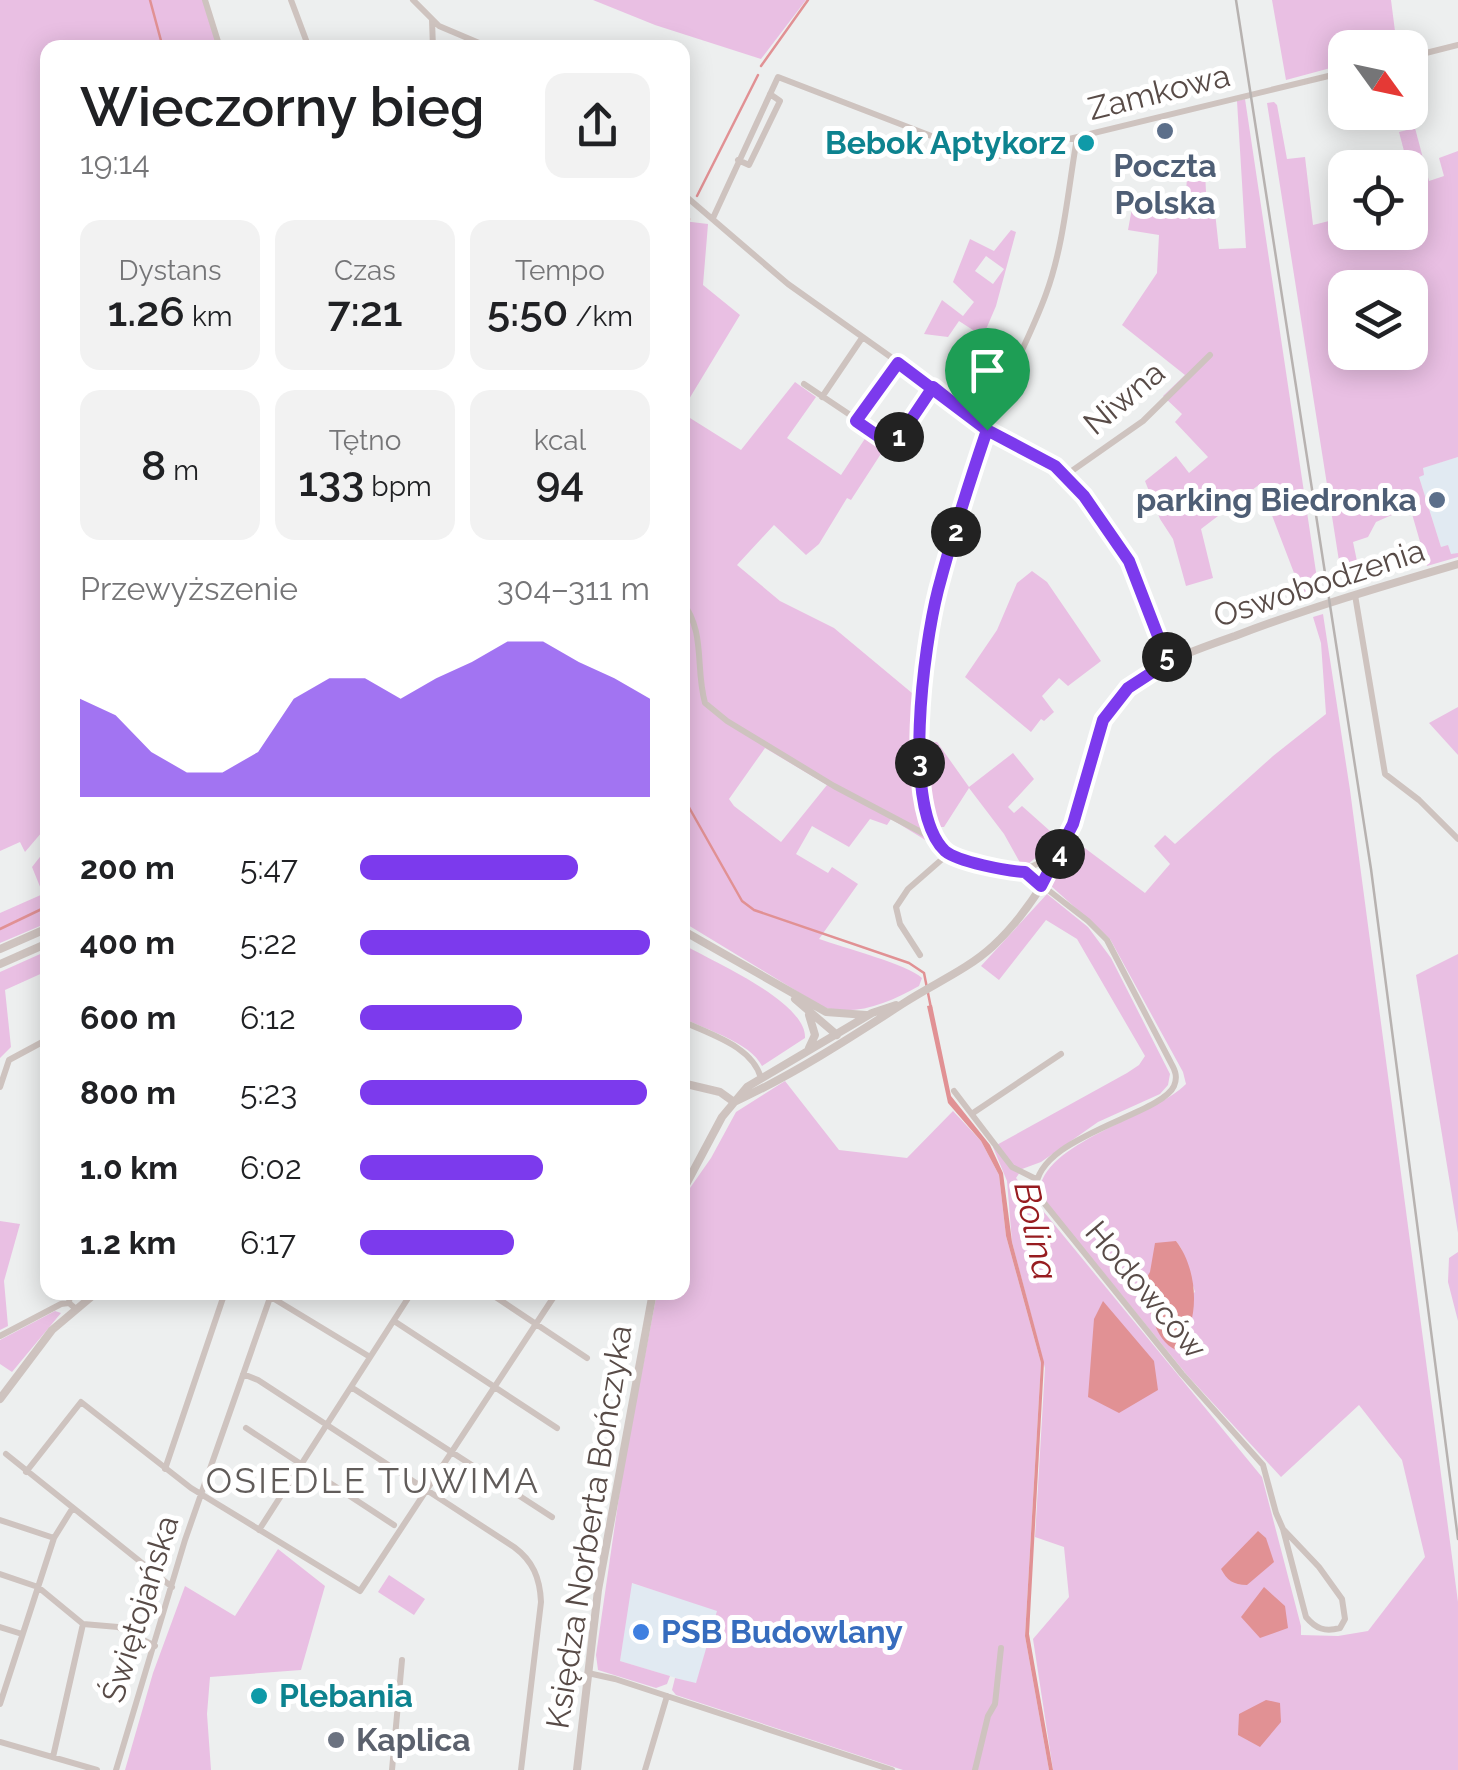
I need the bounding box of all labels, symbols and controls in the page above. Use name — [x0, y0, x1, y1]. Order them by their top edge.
north arrow — [1328, 30, 1428, 130]
map controls — [1328, 30, 1428, 370]
street label: Zamkowa — [1084, 56, 1233, 127]
button: share — [545, 73, 650, 178]
text: Wieczorny bieg — [80, 74, 485, 139]
marker: Poczta Polska — [1154, 120, 1176, 142]
place label: Bebok Aptykorz — [825, 124, 1066, 161]
marker: Bebok Aptykorz — [1075, 132, 1097, 154]
text: 19:14 — [80, 144, 150, 181]
place label: Poczta Polska — [1113, 147, 1217, 221]
button: locate — [1328, 150, 1428, 250]
text: Dystans — [119, 254, 221, 287]
text: Czas — [334, 254, 396, 287]
text: Tempo — [515, 254, 605, 287]
button: layers — [1328, 270, 1428, 370]
text: 1.26 — [108, 287, 185, 336]
text: 7:21 — [327, 287, 403, 336]
text: 5:50 — [487, 287, 568, 336]
text: km — [185, 300, 233, 333]
text: /km — [568, 300, 633, 333]
pin — [945, 328, 1030, 431]
icon: arrive — [960, 343, 1015, 398]
street label: Niwna — [1076, 353, 1171, 442]
pin: 1 — [874, 412, 924, 462]
text: 1 — [892, 420, 906, 453]
text: Tętno — [329, 424, 401, 457]
text: kcal — [534, 424, 586, 457]
text: 8 — [141, 441, 166, 490]
text: m — [166, 454, 199, 487]
text: 133 — [298, 457, 364, 506]
text: 94 — [536, 457, 584, 506]
text: bpm — [364, 470, 432, 503]
place label: parking Biedronka — [1136, 481, 1417, 518]
marker: parking Biedronka — [1426, 489, 1448, 511]
pin: 2 — [931, 507, 981, 557]
text: 2 — [948, 515, 964, 548]
street label: Oswobodzenia — [1209, 531, 1429, 634]
text: Przewyższenie — [80, 570, 298, 607]
text: 304–311 m — [497, 570, 650, 607]
pin: 5 — [1142, 632, 1192, 682]
text: 5 — [1159, 640, 1175, 673]
pin: 3 — [895, 738, 945, 788]
text: 3 — [912, 746, 928, 779]
pin: 4 — [1035, 829, 1085, 879]
text: 4 — [1052, 837, 1068, 870]
text: 200 m — [80, 849, 175, 886]
text: 5:47 — [240, 849, 298, 886]
text: 400 m — [80, 924, 175, 961]
text: 5:22 — [240, 924, 297, 961]
text: 600 m — [80, 999, 176, 1036]
text: 6:12 — [240, 999, 296, 1036]
text: 800 m — [80, 1074, 176, 1111]
text: 5:23 — [240, 1074, 297, 1111]
text: 1.0 km — [80, 1149, 178, 1186]
text: 6:02 — [240, 1149, 302, 1186]
water label: Bolina — [1006, 1178, 1067, 1284]
street label: Hodowców — [1078, 1213, 1215, 1366]
text: 1.2 km — [80, 1224, 176, 1261]
text: 6:17 — [240, 1224, 296, 1261]
street label: Księdza Norberta Bończyka — [538, 1323, 639, 1731]
district label: OSIEDLE TUWIMA — [206, 1460, 540, 1501]
street label: Świętojańska — [94, 1511, 185, 1707]
place label: PSB Budowlany — [661, 1613, 903, 1650]
marker: PSB Budowlany — [630, 1621, 652, 1643]
place label: Plebania — [279, 1677, 413, 1714]
marker: Plebania — [248, 1685, 270, 1707]
place label: Kaplica — [356, 1721, 471, 1758]
marker: Kaplica — [325, 1729, 347, 1751]

